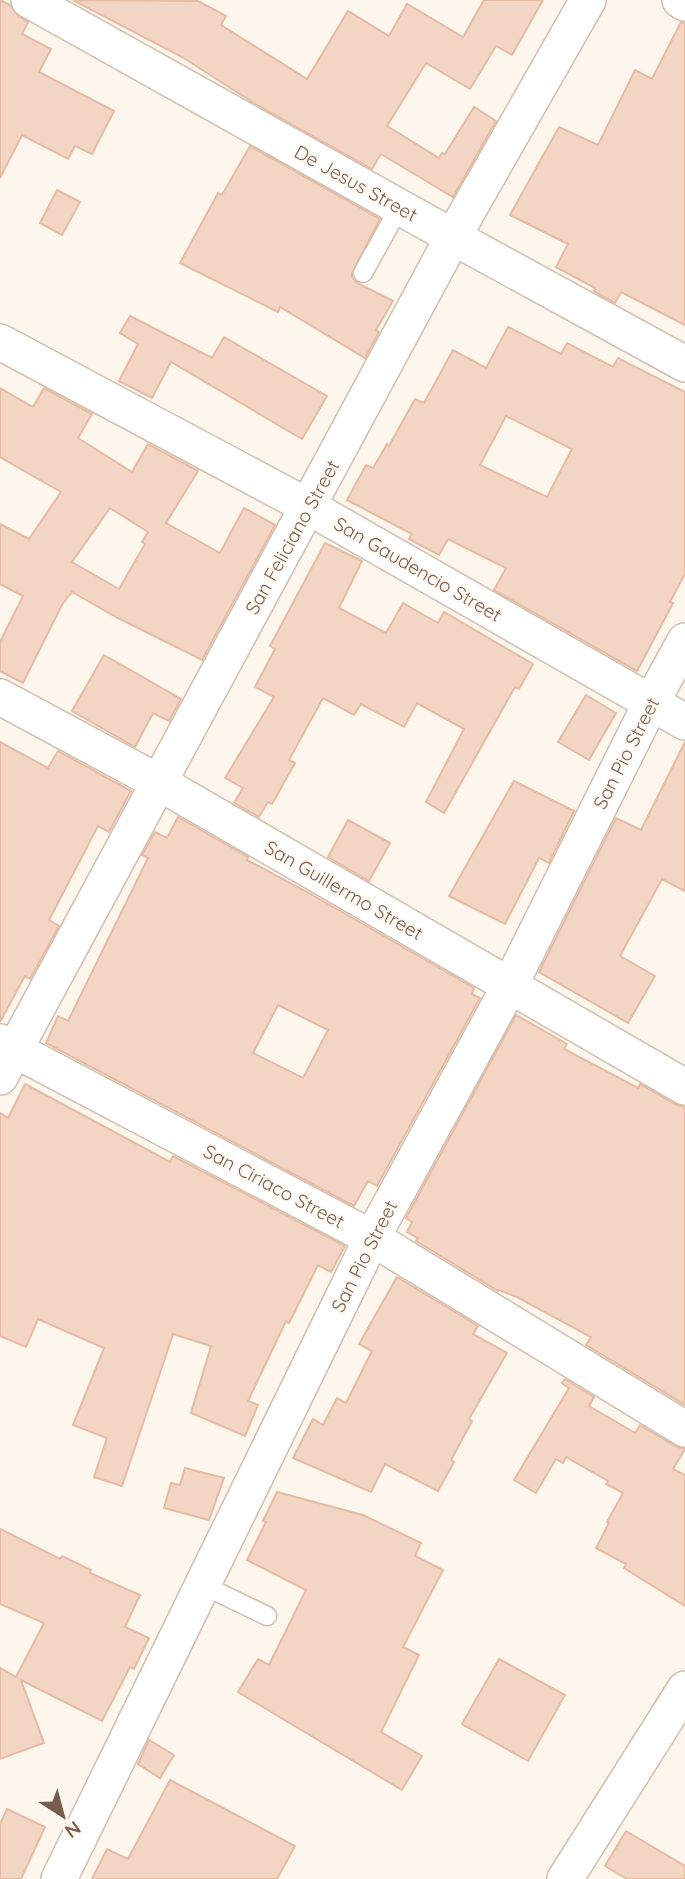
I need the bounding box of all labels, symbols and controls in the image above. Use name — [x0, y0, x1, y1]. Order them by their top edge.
street label: De Jesus Street — [290, 139, 422, 227]
street label: San Feliciano Street — [240, 456, 344, 618]
street label: San Gaudencio Street — [330, 511, 506, 627]
street label: San Pio Street — [588, 693, 664, 813]
street label: San Guillermo Street — [261, 835, 427, 945]
street label: San Ciriaco Street — [199, 1139, 349, 1233]
street label: San Pio Street — [326, 1196, 402, 1316]
north arrow — [28, 1781, 98, 1851]
text: N — [60, 1816, 86, 1844]

